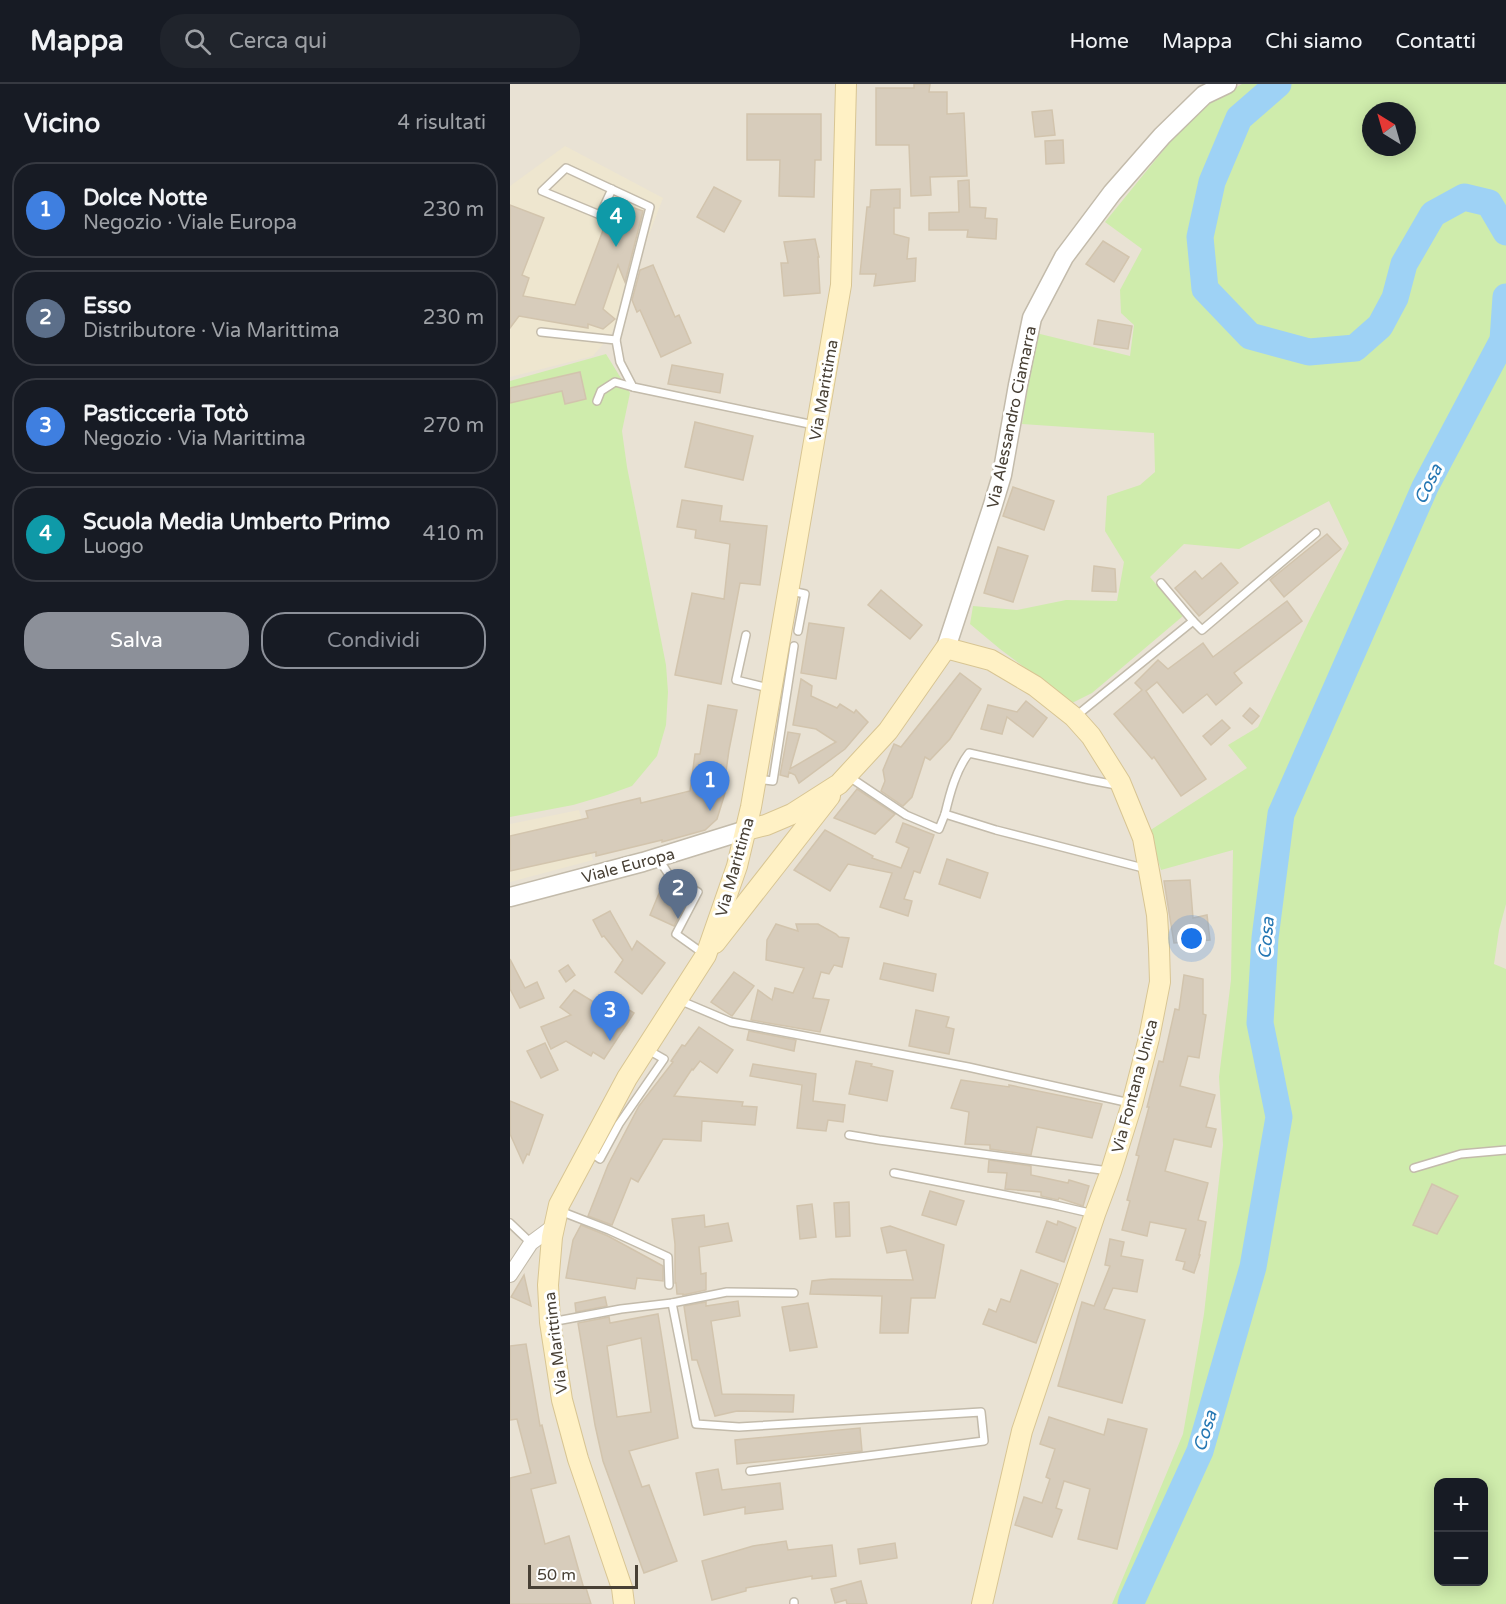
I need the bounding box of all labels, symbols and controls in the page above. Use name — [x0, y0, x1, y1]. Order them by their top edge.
search box — [160, 14, 580, 68]
text: Mappa — [30, 24, 124, 58]
icon: search — [181, 25, 214, 58]
text: Cerca qui — [229, 28, 327, 54]
text: Home — [1069, 29, 1129, 54]
text: Mappa — [1162, 29, 1232, 54]
text: Chi siamo — [1265, 29, 1363, 54]
text: Contatti — [1396, 29, 1476, 54]
north arrow — [1362, 102, 1416, 156]
text: Vicino — [24, 108, 100, 139]
text: 4 risultati — [398, 111, 486, 135]
text: Dolce Notte — [83, 185, 208, 211]
text: 1 — [39, 198, 52, 222]
text: 230 m — [423, 198, 484, 222]
pin: 4 — [596, 198, 636, 247]
text: Negozio · Viale Europa — [83, 211, 297, 235]
text: Esso — [83, 293, 131, 319]
text: 2 — [39, 306, 52, 330]
text: 230 m — [423, 306, 484, 330]
text: Distributore · Via Marittima — [83, 319, 340, 343]
street label: Via Alessandro Ciamarra — [983, 324, 1041, 510]
street label: Via Marittima — [805, 338, 843, 442]
text: Pasticceria Totò — [83, 401, 249, 427]
text: 3 — [39, 414, 52, 438]
text: 270 m — [423, 414, 484, 438]
text: Negozio · Via Marittima — [83, 427, 306, 451]
water label: Cosa — [1409, 460, 1447, 508]
text: Scuola Media Umberto Primo — [83, 509, 390, 535]
text: 4 — [39, 522, 52, 546]
text: 410 m — [423, 522, 484, 546]
text: Luogo — [83, 535, 144, 559]
button: Salva — [24, 612, 249, 669]
button: Condividi — [261, 612, 486, 669]
pin: 1 — [690, 762, 730, 811]
street label: Via Marittima — [711, 815, 759, 919]
street label: Viale Europa — [580, 844, 677, 888]
pin: 2 — [658, 870, 698, 919]
water label: Cosa — [1253, 915, 1279, 960]
your location — [1177, 924, 1206, 953]
pin: 3 — [590, 992, 630, 1041]
street label: Via Fontana Unica — [1108, 1017, 1162, 1155]
street label: Via Marittima — [540, 1291, 572, 1395]
water label: Cosa — [1188, 1407, 1222, 1454]
map controls — [1434, 1478, 1488, 1586]
button: + — [1434, 1478, 1488, 1532]
button: − — [1434, 1532, 1488, 1586]
scale bar — [528, 1562, 638, 1590]
text: 50 m — [537, 1565, 576, 1585]

